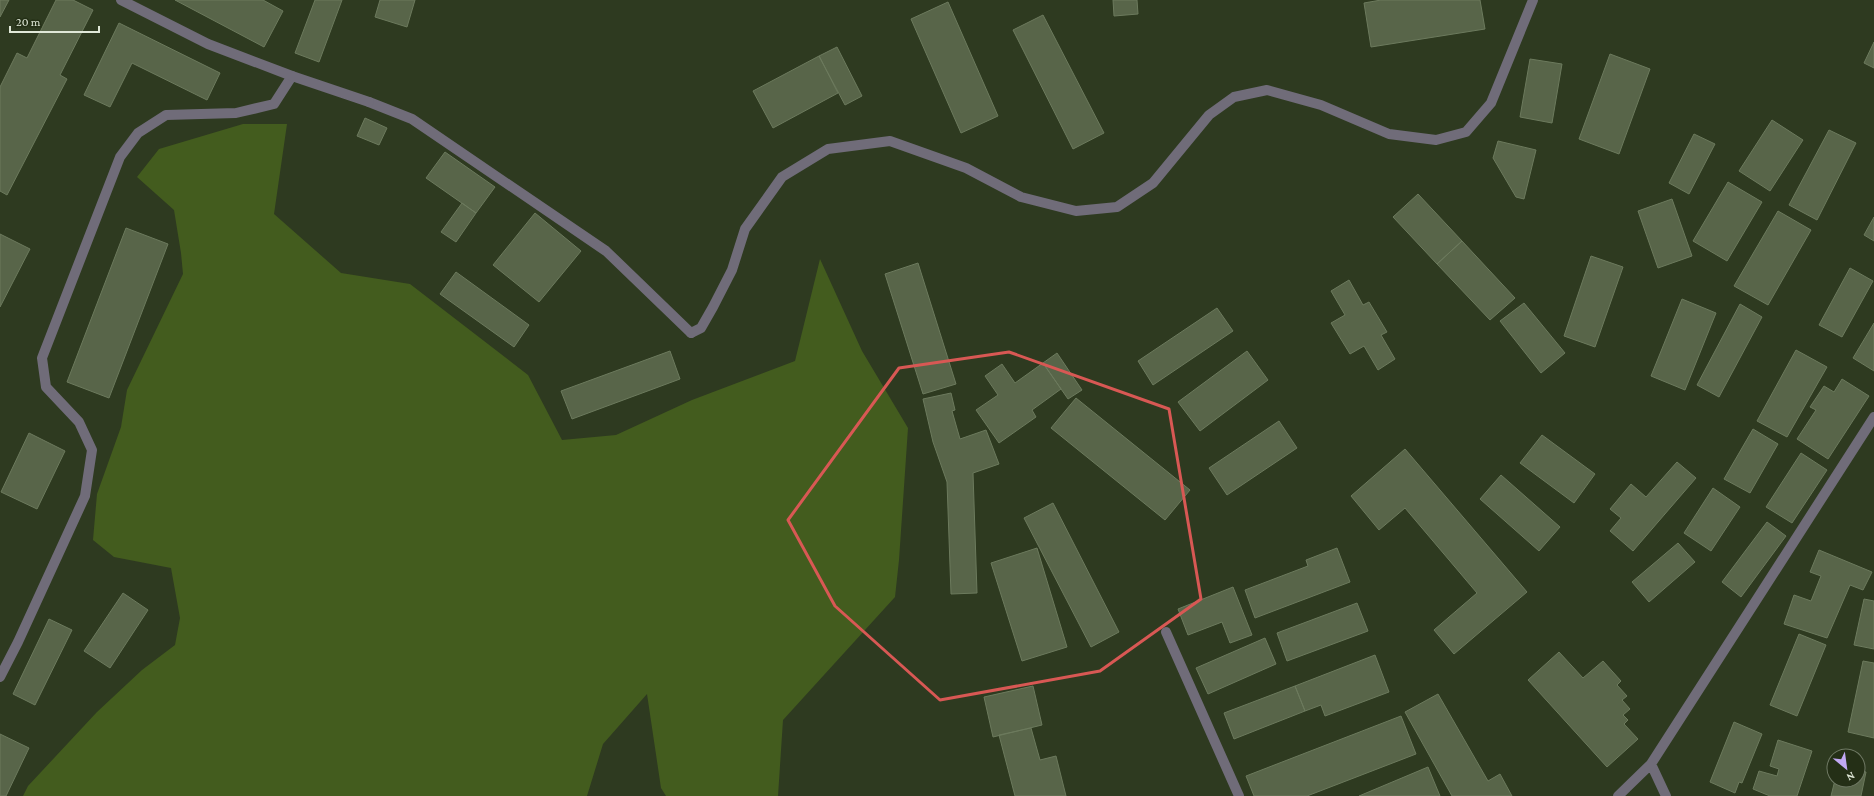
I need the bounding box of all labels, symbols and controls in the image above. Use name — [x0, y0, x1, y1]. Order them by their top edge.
scale bar — [10, 8, 99, 34]
text: 20 m — [16, 15, 41, 29]
north arrow — [1826, 748, 1866, 788]
text: N — [1844, 770, 1857, 784]

